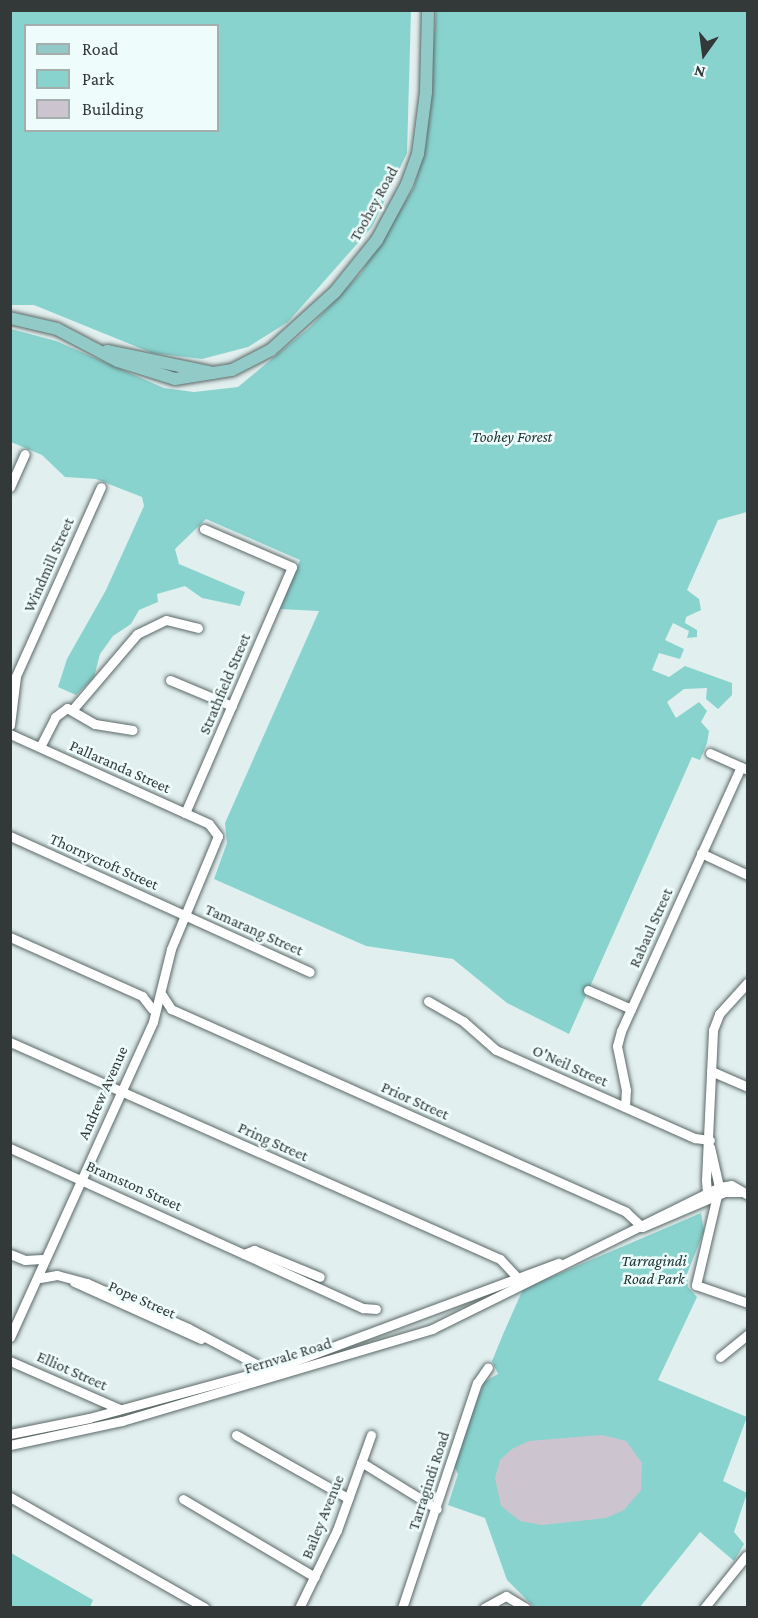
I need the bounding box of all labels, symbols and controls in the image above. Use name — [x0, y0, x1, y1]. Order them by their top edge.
legend — [24, 24, 219, 132]
north arrow — [674, 24, 734, 84]
text: Road — [82, 39, 119, 59]
text: N — [692, 62, 707, 82]
text: Park — [82, 69, 114, 89]
text: Building — [82, 99, 143, 119]
street label: Toohey Road — [346, 163, 402, 245]
park label: Toohey Forest — [472, 427, 552, 447]
street label: Windmill Street — [20, 515, 78, 615]
street label: Strathfield Street — [195, 630, 255, 738]
street label: Pallaranda Street — [66, 736, 174, 798]
street label: Thornycroft Street — [47, 829, 161, 895]
street label: Rabaul Street — [625, 885, 677, 971]
street label: Tamarang Street — [202, 900, 306, 960]
street label: O'Neil Street — [529, 1041, 611, 1091]
street label: Andrew Avenue — [74, 1043, 132, 1143]
street label: Prior Street — [378, 1078, 452, 1124]
street label: Pring Street — [235, 1118, 311, 1166]
street label: Bramston Street — [83, 1156, 185, 1216]
park label: Tarragindi Road Park — [621, 1251, 687, 1289]
street label: Pope Street — [105, 1277, 179, 1323]
street label: Fernvale Road — [242, 1334, 334, 1378]
street label: Elliot Street — [34, 1347, 110, 1395]
street label: Tarragindi Road — [404, 1429, 454, 1533]
street label: Bailey Avenue — [297, 1472, 349, 1562]

